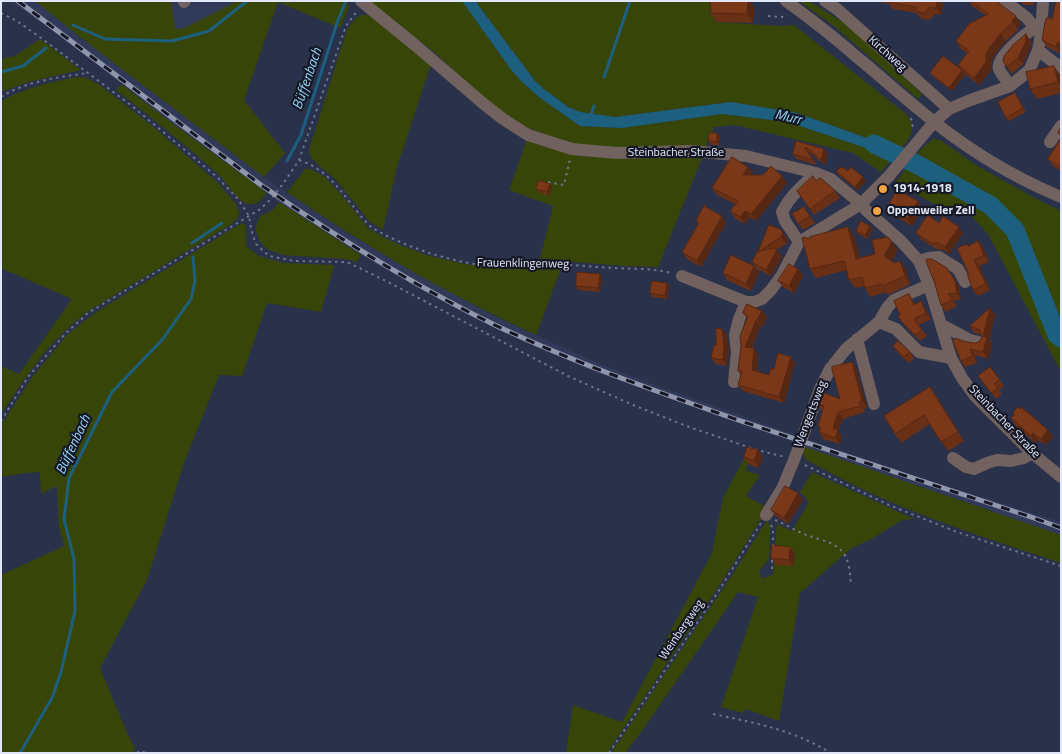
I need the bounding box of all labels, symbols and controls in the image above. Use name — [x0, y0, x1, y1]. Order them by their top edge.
street label: Kirchweg — [865, 33, 909, 75]
water label: Büffenbach — [290, 46, 326, 112]
water label: Murr — [773, 107, 803, 129]
street label: Steinbacher Straße — [628, 146, 724, 160]
place label: 1914-1918 — [893, 182, 952, 196]
marker: 1914-1918 — [877, 183, 889, 195]
place label: Oppenweiler Zell — [887, 204, 974, 218]
marker: Oppenweiler Zell — [871, 205, 883, 217]
street label: Frauenklingenweg — [477, 256, 569, 272]
street label: Wengertsweg — [792, 379, 830, 449]
street label: Steinbacher Straße — [965, 382, 1043, 462]
water label: Büffenbach — [53, 413, 95, 477]
street label: Weinbergweg — [657, 597, 707, 663]

